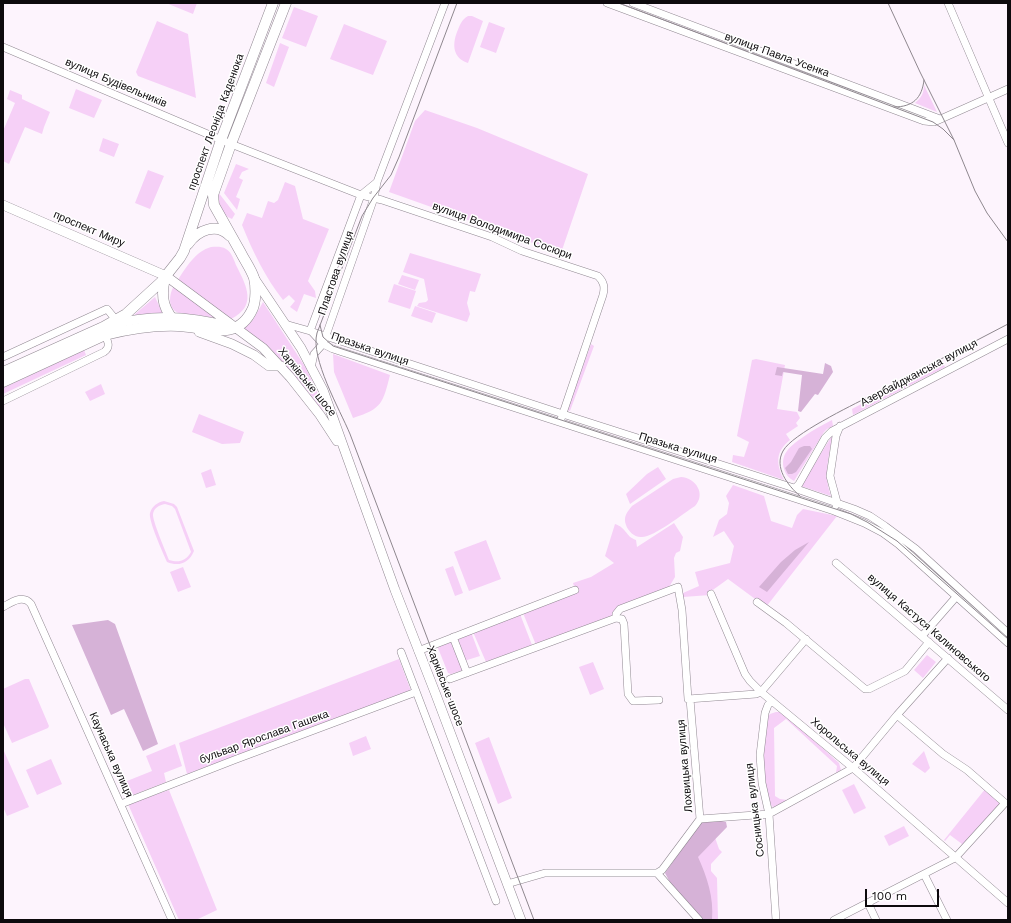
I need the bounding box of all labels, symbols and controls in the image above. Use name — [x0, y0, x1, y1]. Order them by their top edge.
street label: вулиця Павла Усенка — [723, 30, 831, 80]
street label: проспект Леоніда Каденюка — [185, 52, 247, 192]
street label: вулиця Будівельників — [63, 56, 169, 110]
street label: вулиця Володимира Сосюри — [430, 200, 574, 262]
street label: проспект Миру — [51, 208, 127, 250]
street label: Пластова вулиця — [315, 229, 357, 317]
street label: Празька вулиця — [329, 330, 411, 368]
street label: Азербайджанська вулиця — [858, 337, 980, 409]
street label: Харківське шосе — [275, 345, 339, 419]
street label: Празька вулиця — [637, 430, 719, 466]
street label: вулиця Кастуся Калиновського — [865, 571, 993, 685]
street label: Харківське шосе — [424, 644, 466, 728]
street label: бульвар Ярослава Гашека — [198, 707, 330, 767]
street label: Каунаська вулиця — [86, 710, 136, 800]
street label: Хорольська вулиця — [808, 715, 892, 789]
street label: Лохвицька вулиця — [674, 719, 696, 813]
street label: Сосницька вулиця — [743, 762, 767, 858]
scale bar — [867, 881, 941, 907]
text: 100 m — [872, 889, 907, 903]

